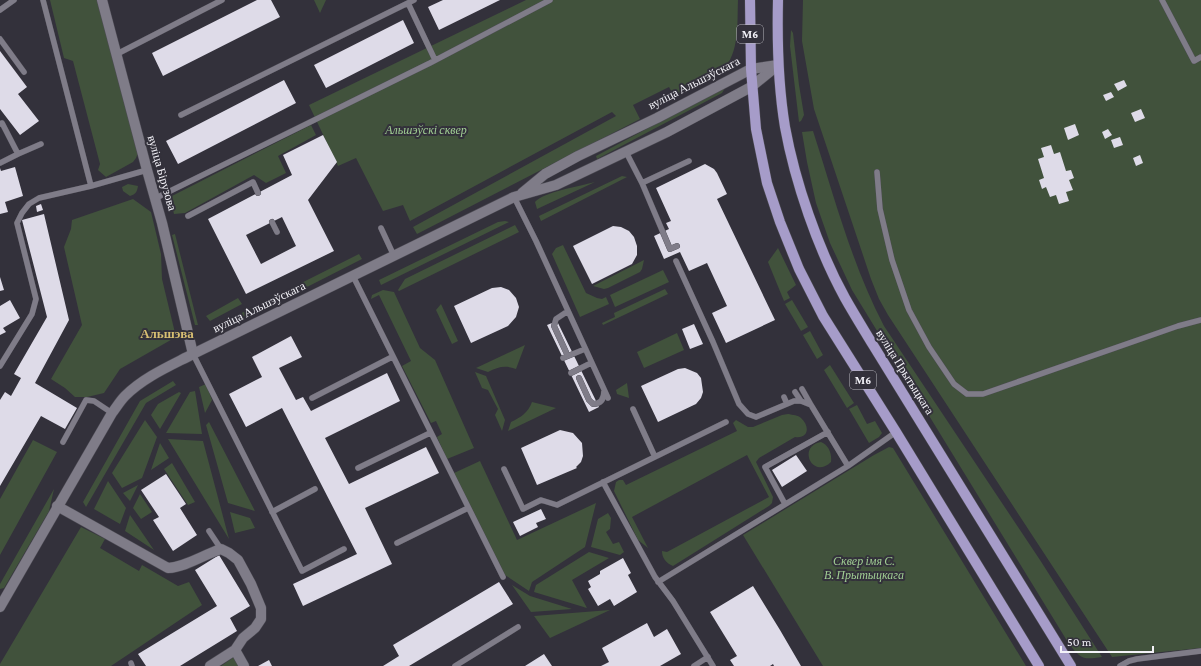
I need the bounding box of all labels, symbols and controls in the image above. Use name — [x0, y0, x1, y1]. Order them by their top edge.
road number: М6 — [737, 25, 763, 43]
street label: вуліца Альшэўскага — [646, 54, 743, 112]
park label: Альшэўскі сквер — [384, 123, 467, 137]
street label: вуліца Бірузова — [145, 134, 180, 213]
street label: вуліца Альшэўскага — [210, 278, 308, 335]
district label: Альшэва — [140, 326, 194, 341]
street label: вуліца Прытыцкага — [873, 327, 937, 418]
road number: М6 — [850, 371, 876, 389]
park label: Сквер імя С. В. Прытыцкага — [824, 554, 904, 582]
scale bar — [1061, 628, 1153, 654]
text: 50 m — [1067, 635, 1092, 649]

